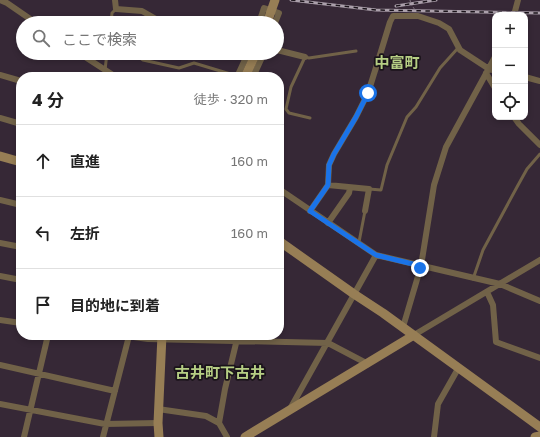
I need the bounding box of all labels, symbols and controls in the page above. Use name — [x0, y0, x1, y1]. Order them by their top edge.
map controls — [492, 12, 528, 120]
button: + — [492, 12, 528, 48]
search box — [16, 16, 284, 60]
icon: search — [30, 27, 52, 49]
text: ここで検索 — [62, 30, 137, 48]
button: − — [492, 48, 528, 84]
district label: 中富町 — [374, 53, 420, 71]
route start — [359, 84, 377, 102]
button: locate — [492, 84, 528, 120]
text: 4 分 — [32, 89, 64, 110]
text: 徒歩 · 320 m — [194, 91, 268, 107]
icon: ahead — [32, 150, 54, 172]
text: 直進 — [70, 152, 100, 170]
text: 160 m — [231, 153, 268, 169]
icon: left — [32, 222, 54, 244]
text: 左折 — [70, 224, 100, 242]
text: 160 m — [231, 225, 268, 241]
route end — [411, 259, 429, 277]
icon: arrive — [32, 294, 54, 316]
text: 目的地に到着 — [70, 296, 160, 314]
district label: 古井町下古井 — [175, 363, 265, 381]

